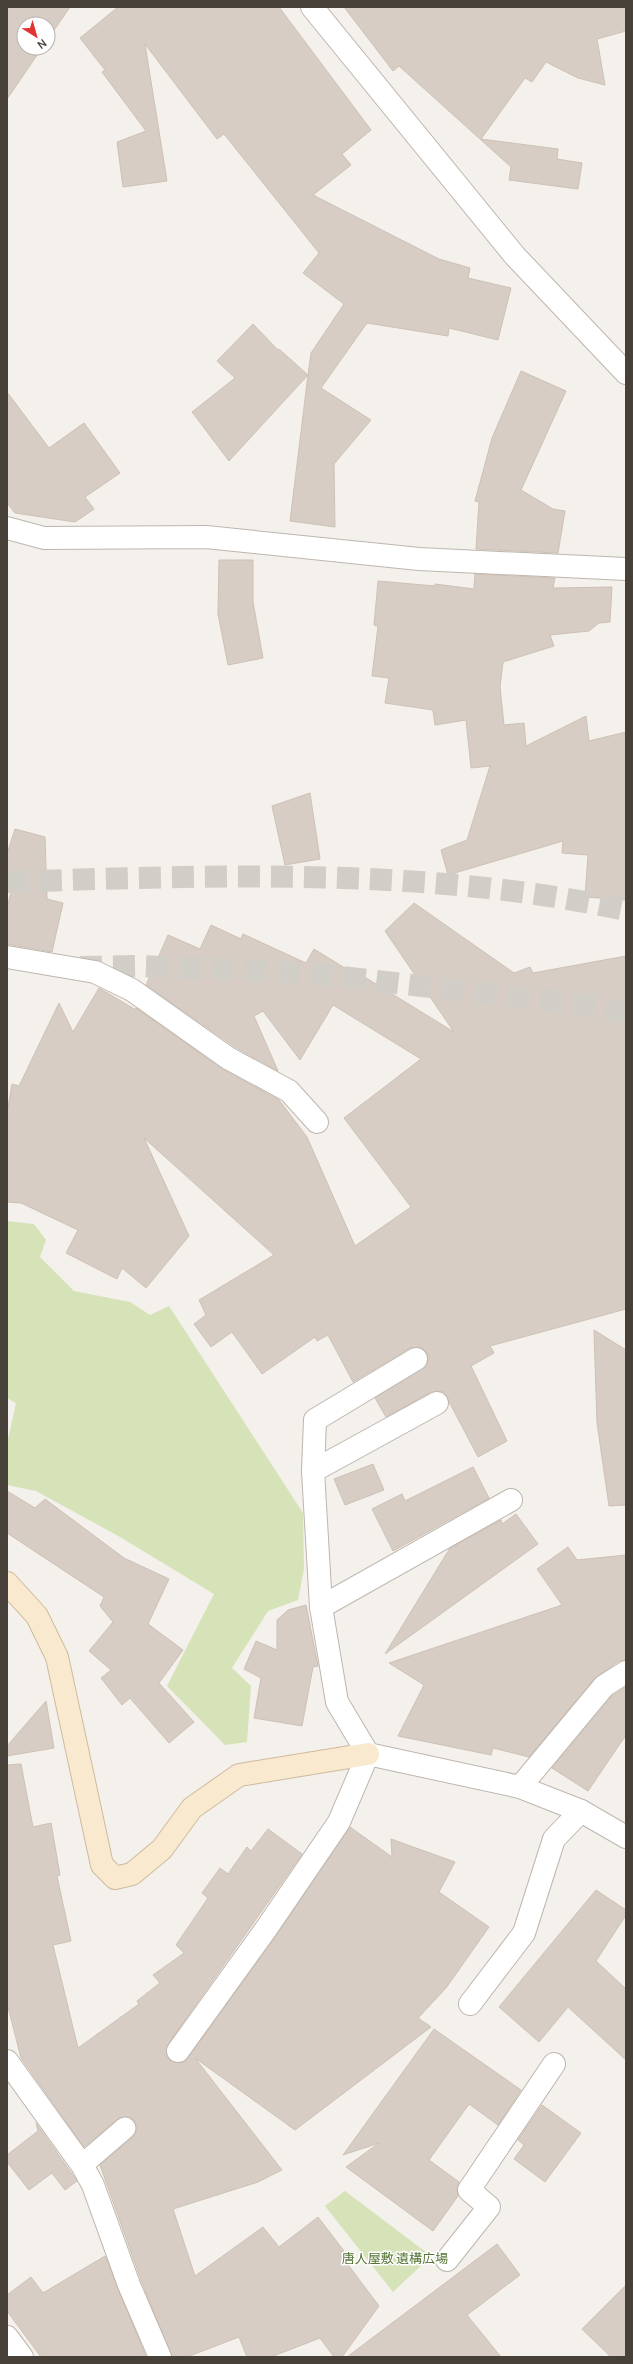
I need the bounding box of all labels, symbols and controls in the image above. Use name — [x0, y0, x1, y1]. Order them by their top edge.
north arrow — [16, 16, 56, 56]
text: N — [35, 36, 50, 53]
park label: 唐人屋敷 遺構広場 — [342, 2249, 448, 2267]

